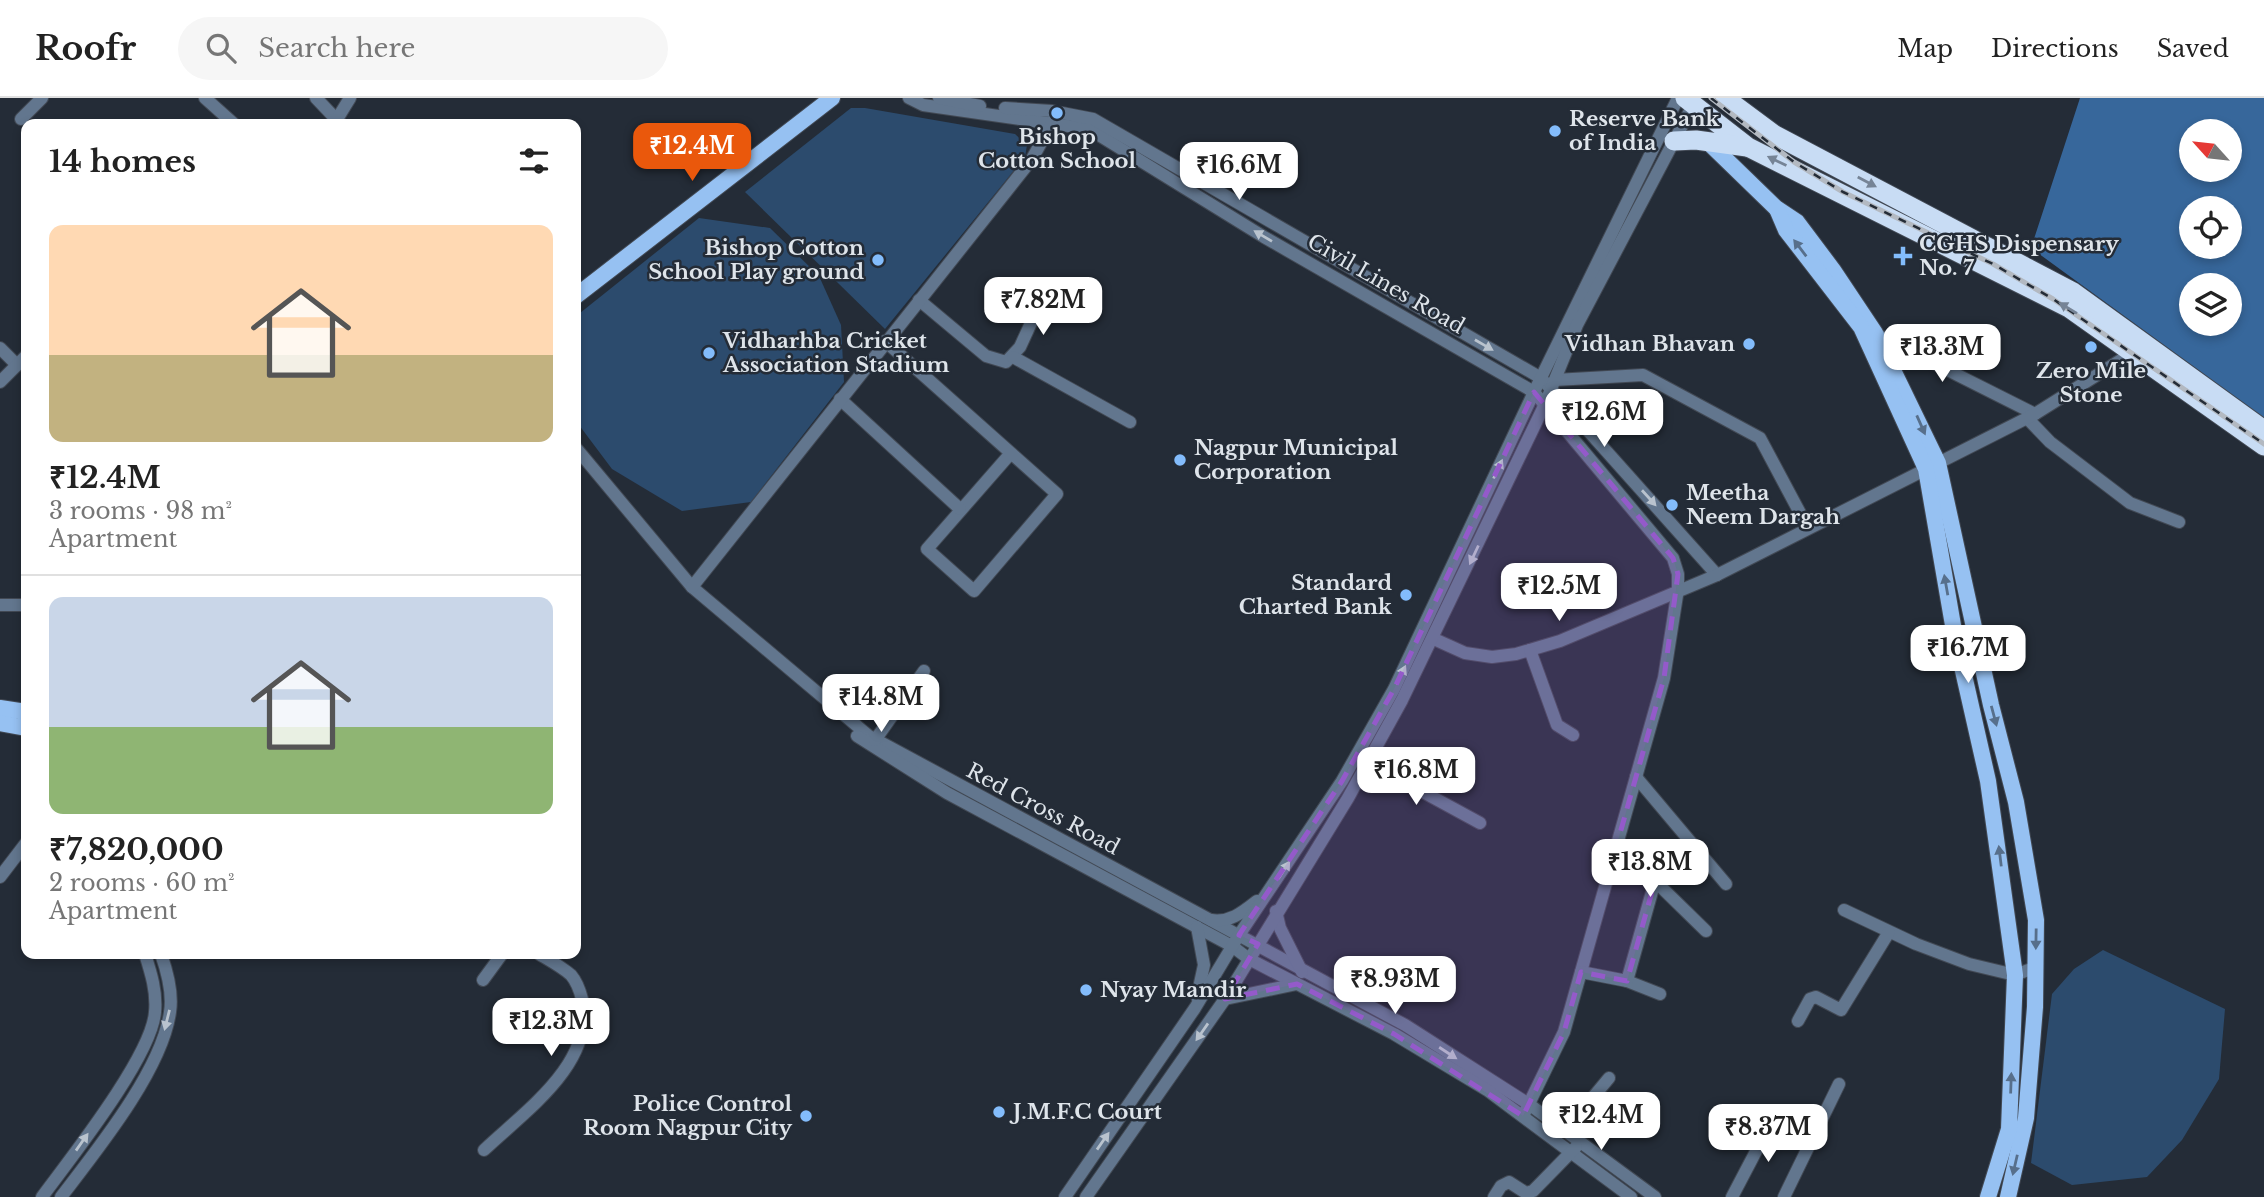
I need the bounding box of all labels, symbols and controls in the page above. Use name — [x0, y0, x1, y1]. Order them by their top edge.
search box — [178, 17, 668, 80]
text: Roofr — [35, 28, 136, 69]
icon: search — [202, 29, 240, 67]
text: Search here — [258, 32, 416, 64]
text: Map — [1897, 34, 1953, 63]
text: Directions — [1991, 34, 2119, 63]
text: Saved — [2157, 34, 2229, 63]
marker: Bishop Cotton School — [1049, 105, 1065, 121]
place label: Reserve Bank of India — [1569, 106, 1720, 156]
north arrow — [2179, 119, 2242, 182]
map controls — [2179, 119, 2242, 336]
pin: ₹12.4M — [635, 123, 749, 183]
marker: Reserve Bank of India — [1547, 123, 1563, 139]
place label: Bishop Cotton School — [978, 124, 1136, 174]
text: ₹12.4M — [649, 132, 735, 160]
icon: filters — [515, 142, 553, 180]
pin: ₹16.6M — [1182, 142, 1296, 202]
text: 14 homes — [49, 143, 196, 180]
text: ₹16.6M — [1196, 151, 1282, 179]
one-way arrow — [1767, 156, 1787, 167]
one-way arrow — [1857, 177, 1877, 188]
button: locate — [2179, 196, 2242, 259]
street label: Civil Lines Road — [1303, 228, 1469, 340]
one-way arrow — [1253, 229, 1272, 242]
place label: CGHS Dispensary No. 7 — [1919, 231, 2119, 281]
place label: Bishop Cotton School Play ground — [648, 235, 864, 285]
one-way arrow — [1792, 239, 1807, 257]
marker: CGHS Dispensary No. 7 — [1893, 246, 1913, 266]
marker: Bishop Cotton School Play ground — [870, 252, 886, 268]
icon: home — [238, 270, 364, 396]
button: layers — [2179, 273, 2242, 336]
pin: ₹7.82M — [986, 278, 1100, 337]
text: ₹7.82M — [1000, 286, 1086, 314]
one-way arrow — [2058, 302, 2077, 315]
pin: ₹13.3M — [1885, 324, 1999, 384]
place label: Vidharhba Cricket Association Stadium — [722, 328, 949, 378]
place label: Vidhan Bhavan — [1564, 331, 1735, 357]
text: ₹13.3M — [1900, 333, 1984, 361]
marker: Vidhan Bhavan — [1741, 336, 1757, 352]
one-way arrow — [1474, 339, 1494, 351]
marker: Zero Mile Stone — [2083, 339, 2099, 355]
marker: Vidharhba Cricket Association Stadium — [701, 345, 717, 361]
place label: Zero Mile Stone — [2036, 358, 2146, 408]
pin: ₹12.6M — [1547, 390, 1661, 449]
text: ₹12.6M — [1561, 398, 1647, 426]
one-way arrow — [1915, 415, 1927, 435]
place label: Nagpur Municipal Corporation — [1194, 435, 1399, 485]
marker: Nagpur Municipal Corporation — [1172, 452, 1188, 468]
text: ₹12.4M — [49, 459, 161, 496]
one-way arrow — [1493, 459, 1504, 480]
place label: Meetha Neem Dargah — [1686, 480, 1840, 530]
one-way arrow — [1640, 489, 1656, 506]
text: 3 rooms · 98 m² — [49, 497, 232, 525]
marker: Meetha Neem Dargah — [1664, 497, 1680, 513]
text: Apartment — [49, 525, 177, 553]
one-way arrow — [1468, 545, 1479, 565]
pin: ₹12.5M — [1502, 564, 1616, 623]
place label: Standard Charted Bank — [1239, 570, 1393, 620]
text: ₹12.5M — [1517, 572, 1601, 600]
one-way arrow — [1940, 574, 1951, 596]
marker: Standard Charted Bank — [1398, 587, 1414, 603]
pin: ₹16.7M — [1911, 626, 2025, 685]
text: ₹16.7M — [1927, 634, 2009, 662]
icon: home — [238, 642, 364, 768]
one-way arrow — [1395, 665, 1407, 685]
pin: ₹14.8M — [824, 674, 938, 734]
text: ₹14.8M — [838, 683, 924, 711]
one-way arrow — [1989, 706, 2000, 728]
pin: ₹16.8M — [1359, 748, 1473, 807]
text: ₹16.8M — [1373, 756, 1459, 784]
street label: Red Cross Road — [962, 758, 1124, 860]
text: ₹7,820,000 — [49, 831, 224, 868]
pin: ₹13.8M — [1593, 840, 1707, 899]
one-way arrow — [1995, 845, 2006, 867]
text: ₹13.8M — [1608, 848, 1692, 876]
one-way arrow — [1277, 860, 1290, 880]
text: 2 rooms · 60 m² — [49, 869, 235, 897]
text: Apartment — [49, 897, 177, 925]
one-way arrow — [2030, 929, 2042, 951]
pin: ₹8.93M — [1338, 956, 1452, 1016]
text: ₹8.93M — [1350, 965, 1440, 993]
place label: Nyay Mandir — [1100, 977, 1247, 1003]
marker: Nyay Mandir — [1078, 982, 1094, 998]
pin: ₹12.3M — [494, 998, 608, 1058]
text: ₹12.3M — [508, 1007, 594, 1035]
one-way arrow — [161, 1010, 172, 1032]
one-way arrow — [1195, 1023, 1209, 1041]
one-way arrow — [1438, 1046, 1458, 1059]
one-way arrow — [2005, 1072, 2016, 1094]
place label: Police Control Room Nagpur City — [583, 1091, 793, 1141]
pin: ₹12.4M — [1544, 1093, 1658, 1152]
place label: J.M.F.C Court — [1009, 1099, 1162, 1125]
text: ₹12.4M — [1558, 1101, 1644, 1129]
marker: J.M.F.C Court — [991, 1104, 1007, 1120]
pin: ₹8.37M — [1711, 1104, 1825, 1164]
marker: Police Control Room Nagpur City — [798, 1108, 814, 1124]
text: ₹8.37M — [1725, 1113, 1811, 1141]
one-way arrow — [1096, 1132, 1110, 1150]
one-way arrow — [75, 1133, 89, 1151]
one-way arrow — [2010, 1154, 2021, 1176]

